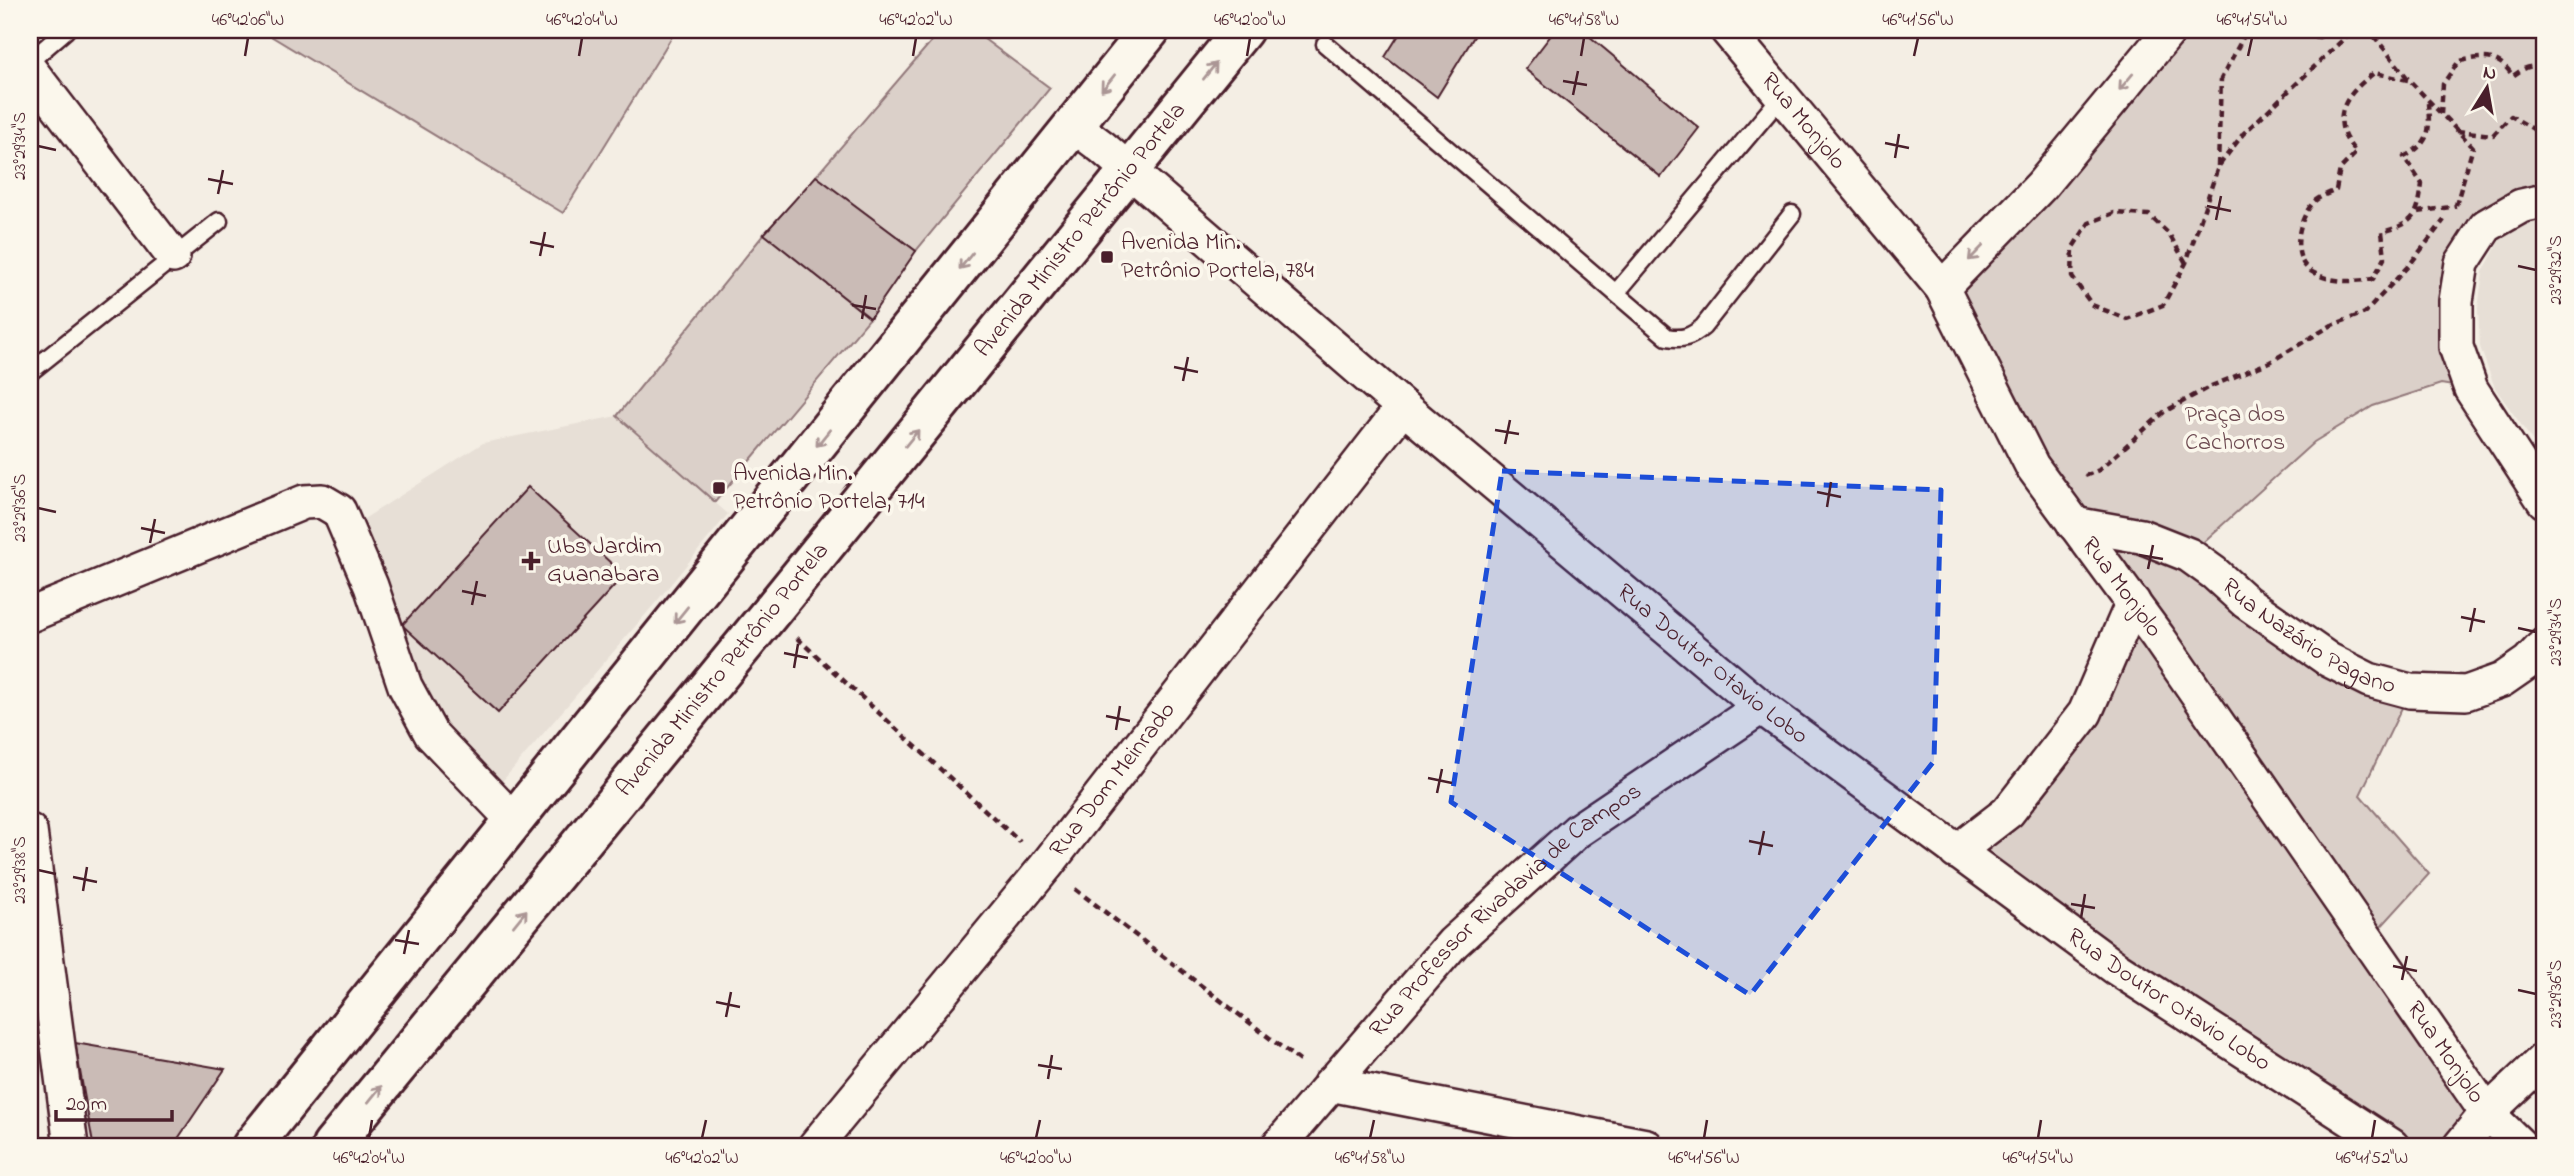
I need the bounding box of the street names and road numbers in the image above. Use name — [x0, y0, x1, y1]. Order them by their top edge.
street label: Rua Monjolo — [1752, 65, 1854, 178]
street label: Avenida Ministro Petrônio Portela — [966, 95, 1195, 365]
street label: Rua Monjolo — [2072, 529, 2170, 645]
street label: Avenida Ministro Petrônio Portela — [608, 535, 838, 805]
street label: Rua Nazário Pagano — [2213, 570, 2400, 704]
street label: Rua Doutor Otavio Lobo — [1609, 575, 1815, 753]
street label: Rua Dom Meinrado — [1041, 695, 1185, 865]
street label: Rua Professor Rivadavia de Campos — [1361, 775, 1649, 1045]
street label: Rua Doutor Otavio Lobo — [2059, 920, 2277, 1081]
street label: Rua Monjolo — [2397, 994, 2493, 1111]

